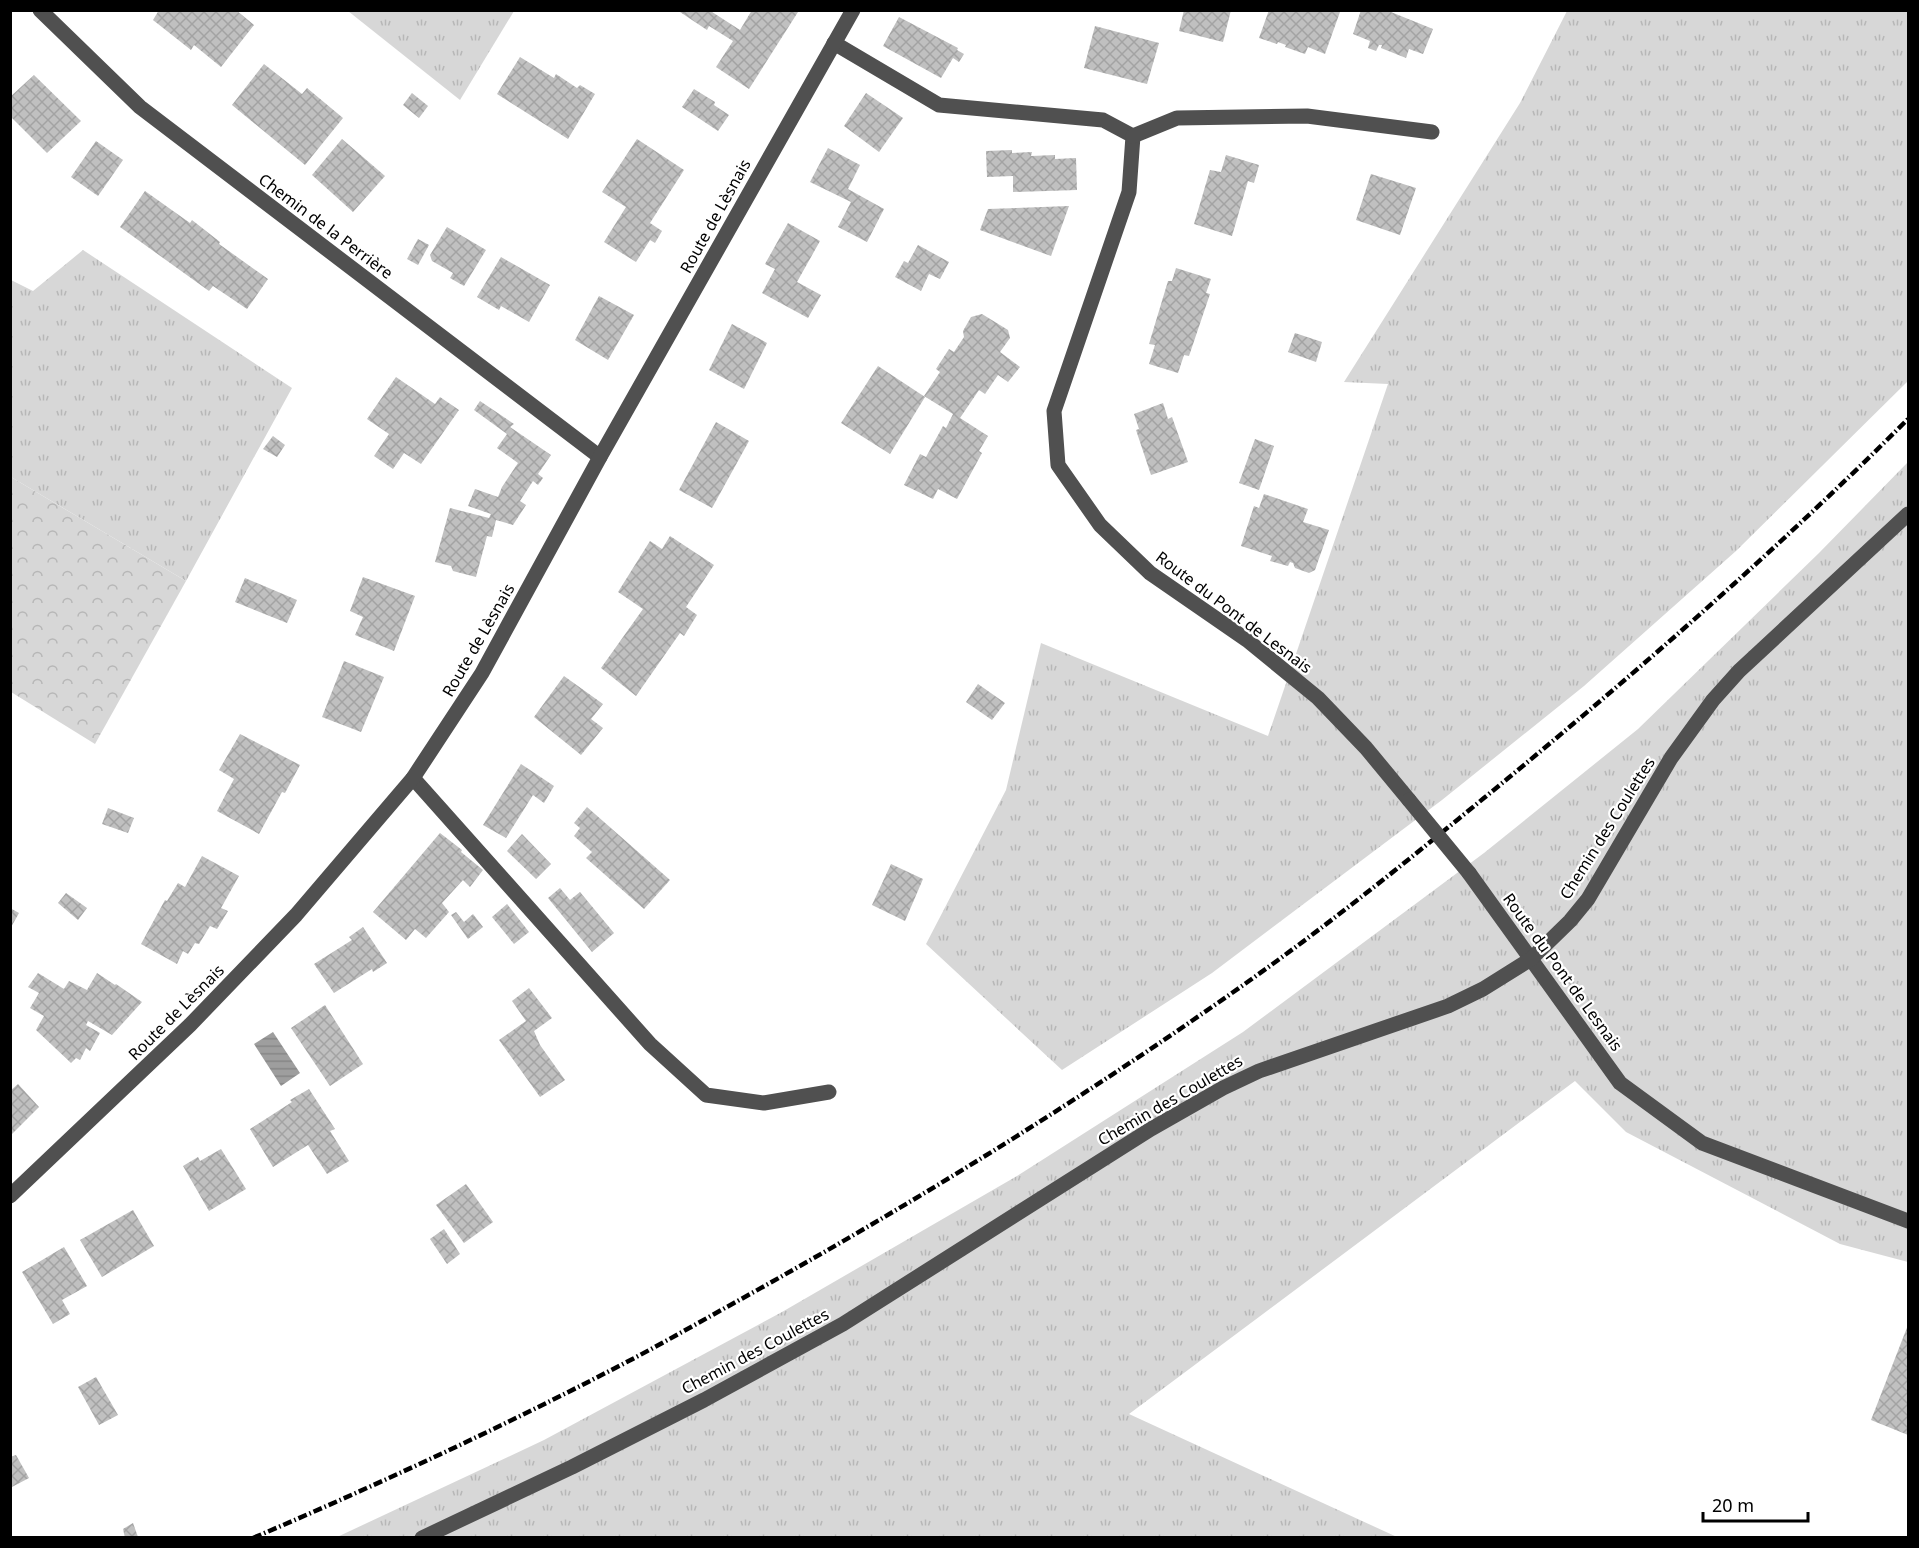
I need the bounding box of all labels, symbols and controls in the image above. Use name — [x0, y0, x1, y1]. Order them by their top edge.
street label: Route de Lèsnais — [675, 155, 755, 277]
street label: Chemin de la Perrière — [254, 168, 398, 284]
street label: Route du Pont de Lesnais — [1151, 546, 1317, 678]
street label: Route de Lèsnais — [437, 579, 519, 701]
street label: Chemin des Coulettes — [1554, 753, 1660, 903]
street label: Route du Pont de Lesnais — [1498, 889, 1628, 1055]
street label: Route de Lèsnais — [123, 959, 229, 1065]
street label: Chemin des Coulettes — [1094, 1049, 1246, 1151]
street label: Chemin des Coulettes — [677, 1303, 833, 1399]
scale bar — [1703, 1485, 1808, 1523]
text: 20 m — [1712, 1493, 1754, 1517]

